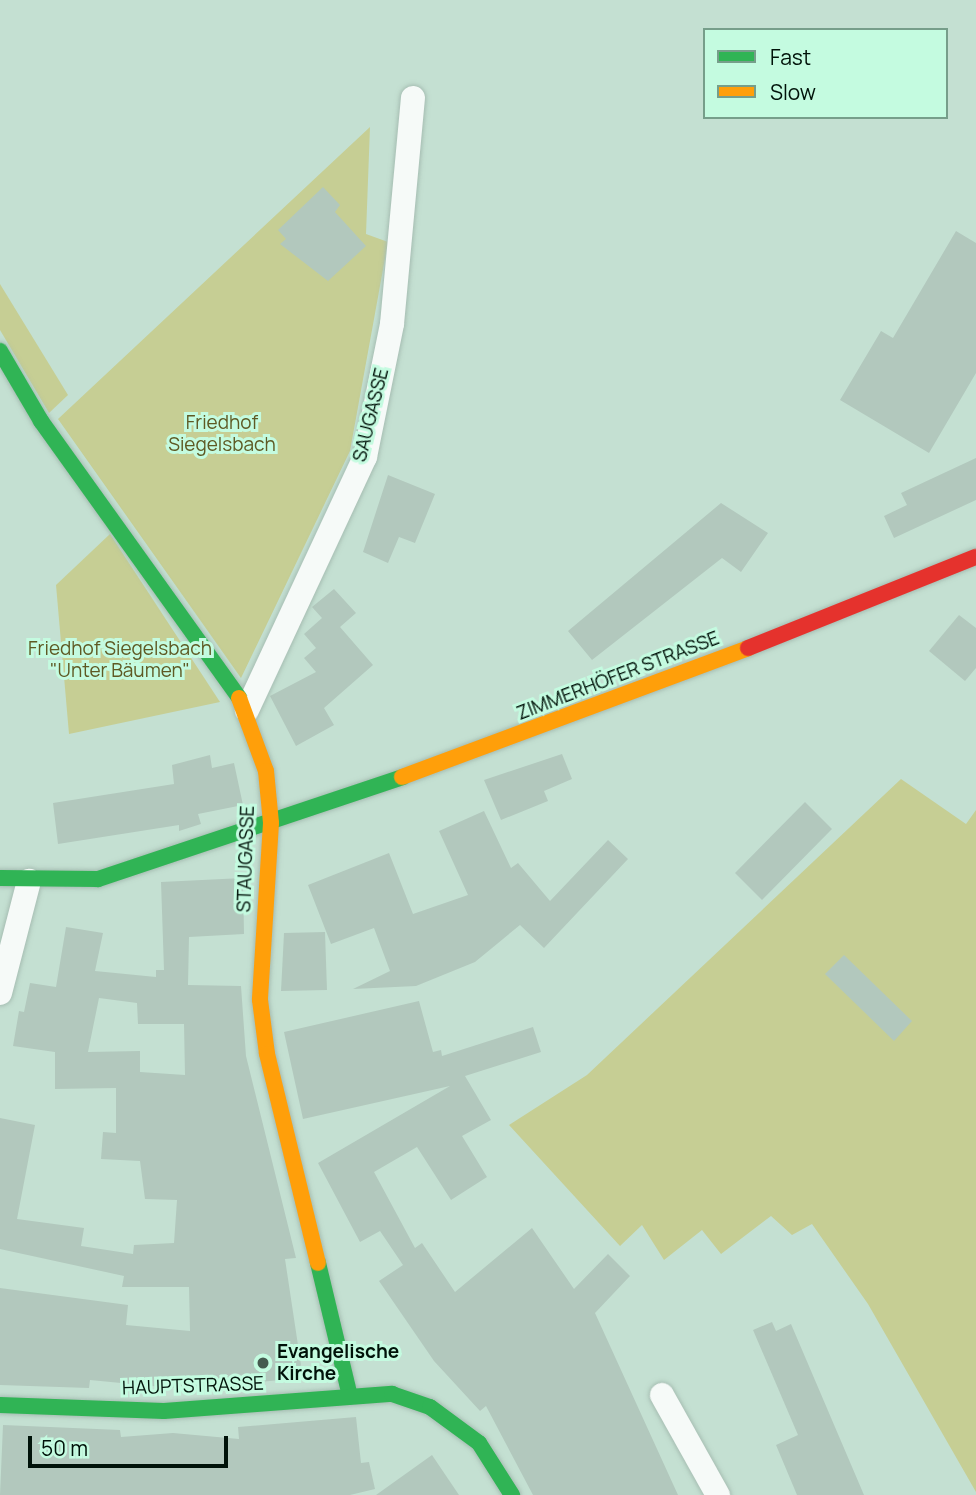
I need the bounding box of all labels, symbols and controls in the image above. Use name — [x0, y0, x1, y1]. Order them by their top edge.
legend — [703, 28, 948, 119]
text: Fast — [770, 43, 811, 71]
text: Slow — [770, 78, 816, 106]
street label: SAUGASSE — [348, 366, 394, 464]
park label: Friedhof Siegelsbach — [168, 412, 276, 456]
street label: ZIMMERHÖFER STRASSE — [514, 627, 722, 725]
park label: Friedhof Siegelsbach "Unter Bäumen" — [28, 638, 212, 682]
street label: STAUGASSE — [233, 805, 259, 913]
place label: Evangelische Kirche — [277, 1341, 399, 1385]
marker: Evangelische Kirche — [255, 1355, 271, 1371]
street label: HAUPTSTRASSE — [122, 1372, 264, 1400]
scale bar — [32, 1422, 231, 1466]
text: 50 m — [41, 1434, 88, 1462]

